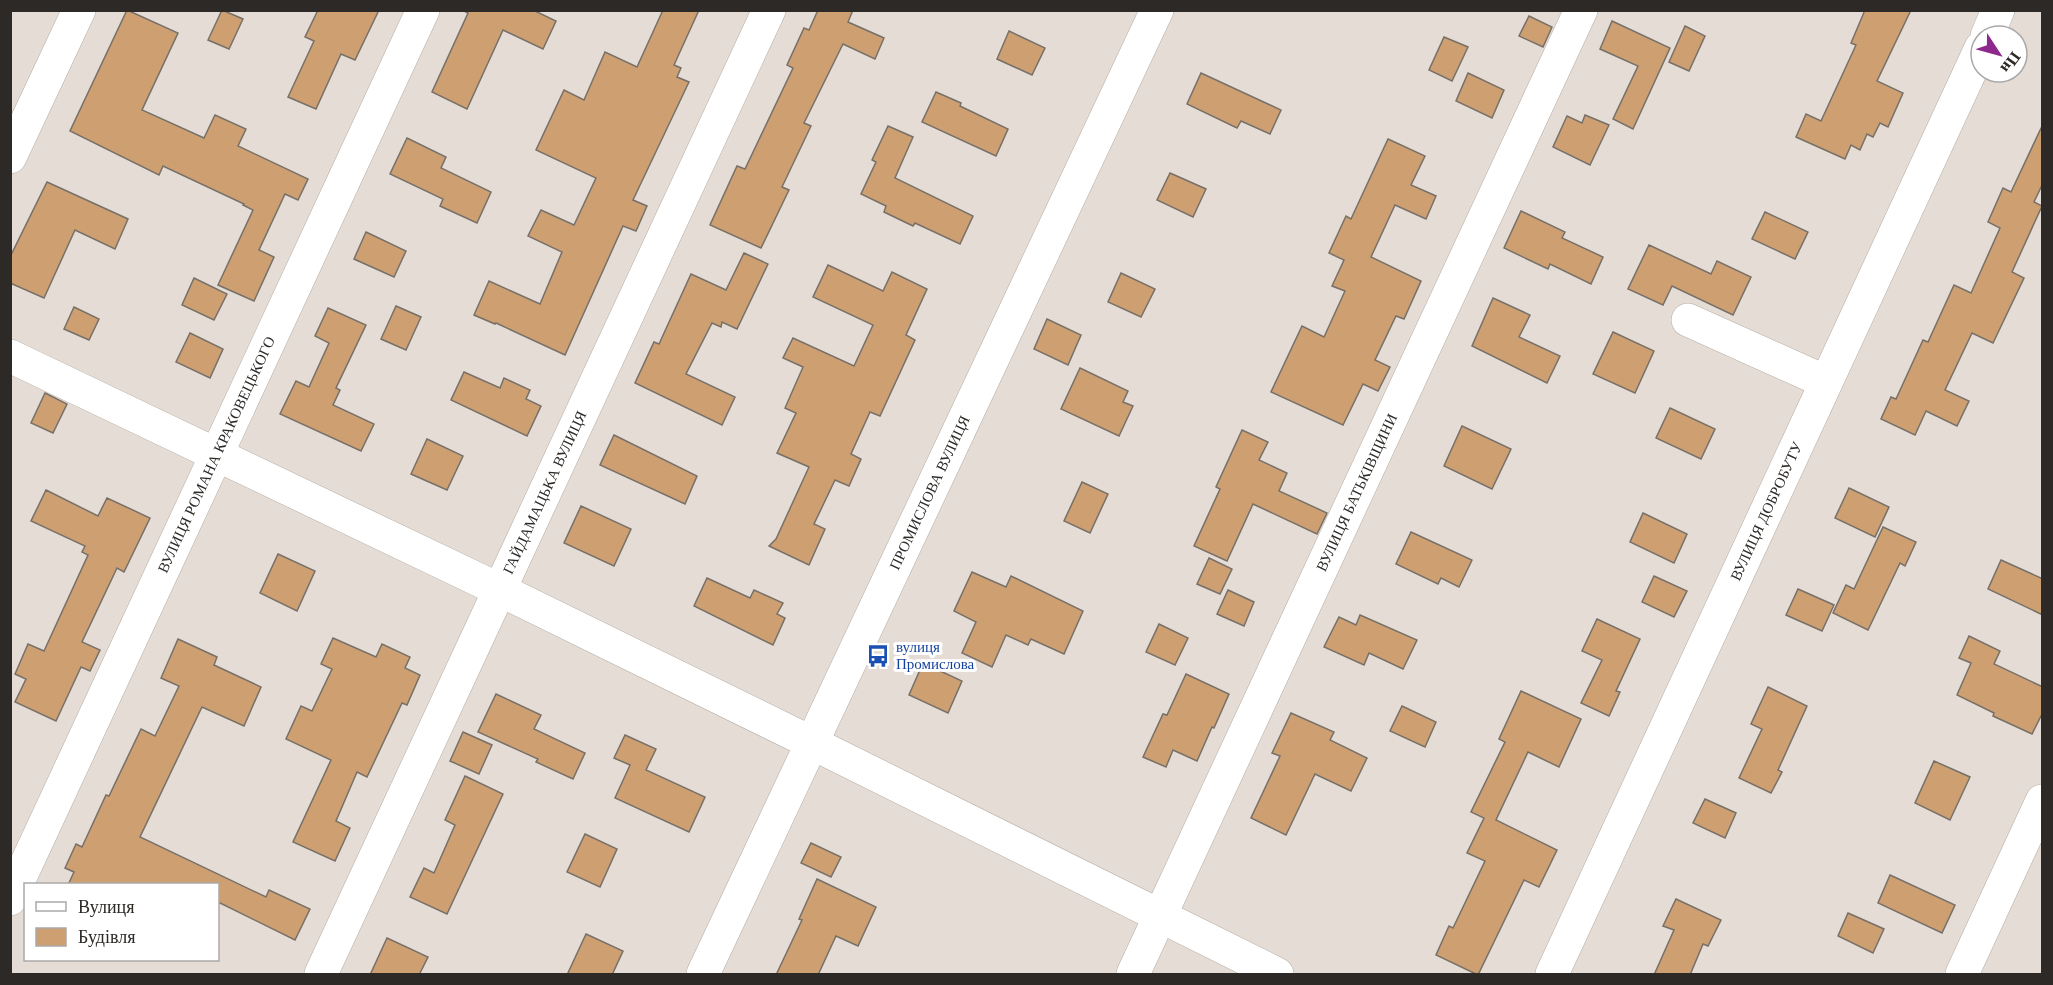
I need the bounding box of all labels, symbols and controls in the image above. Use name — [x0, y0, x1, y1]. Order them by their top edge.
north arrow — [1969, 24, 2029, 84]
text: Пн — [1997, 49, 2024, 76]
street label: ВУЛИЦЯ РОМАНА КРАКОВЕЦЬКОГО — [155, 334, 278, 575]
street label: ГАЙДАМАЦЬКА ВУЛИЦЯ — [500, 409, 589, 576]
street label: ВУЛИЦЯ БАТЬКІВЩИНИ — [1313, 411, 1400, 574]
street label: ПРОМИСЛОВА ВУЛИЦЯ — [887, 413, 973, 572]
street label: ВУЛИЦЯ ДОБРОБУТУ — [1727, 439, 1806, 583]
place label: вулиця Промислова — [896, 639, 975, 672]
bus stop icon: вулиця Промислова — [865, 643, 891, 669]
legend — [24, 883, 219, 961]
text: Вулиця — [78, 897, 135, 917]
text: Будівля — [78, 927, 135, 947]

